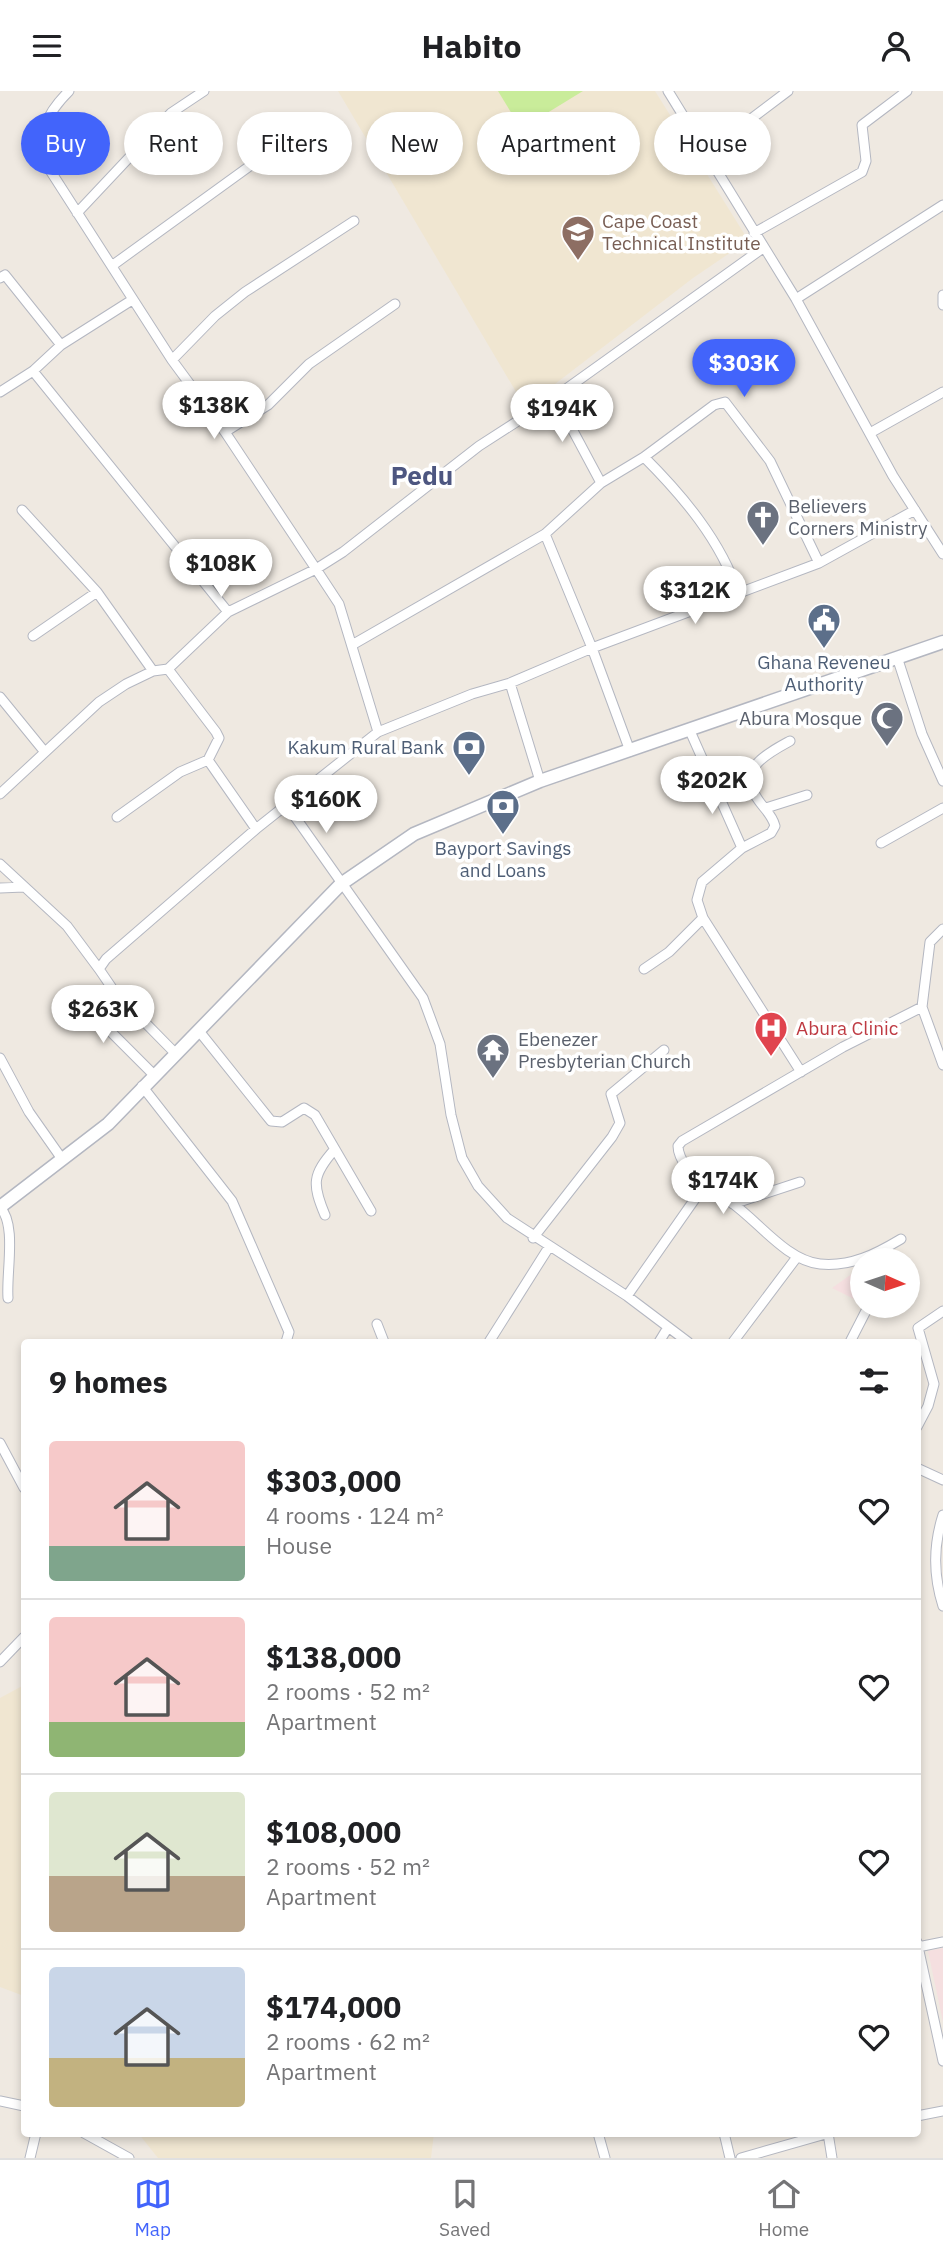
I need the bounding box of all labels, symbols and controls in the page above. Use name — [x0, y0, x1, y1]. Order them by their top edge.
text: Habito — [421, 25, 522, 67]
icon: menu — [28, 27, 66, 65]
icon: person — [877, 27, 915, 65]
chip: Buy — [21, 112, 110, 175]
chip: Rent — [124, 112, 223, 175]
chip: Filters — [237, 112, 352, 175]
chip: New — [366, 112, 463, 175]
chip: Apartment — [477, 112, 640, 175]
chip: House — [654, 112, 771, 175]
place label: Cape Coast Technical Institute — [602, 209, 761, 255]
school or university icon: Cape Coast Technical Institute — [559, 213, 597, 262]
pin: $303K — [695, 339, 793, 399]
text: $303K — [708, 347, 780, 377]
pin: $138K — [165, 381, 263, 441]
pin: $194K — [513, 385, 611, 444]
text: $138K — [178, 389, 250, 419]
text: $194K — [526, 392, 598, 422]
district label: Pedu — [391, 458, 453, 492]
place label: Believers Corners Ministry — [788, 494, 928, 540]
church icon: Believers Corners Ministry — [744, 498, 782, 547]
pin: $108K — [172, 539, 270, 599]
text: $108K — [185, 547, 257, 577]
pin: $312K — [646, 567, 744, 626]
text: $312K — [659, 574, 731, 604]
public building icon: Ghana Reveneu Authority — [805, 601, 843, 650]
place label: Ghana Reveneu Authority — [757, 650, 891, 696]
mosque icon: Abura Mosque — [868, 699, 906, 748]
place label: Abura Mosque — [739, 706, 862, 730]
bank icon: Kakum Rural Bank — [450, 728, 488, 777]
place label: Kakum Rural Bank — [287, 735, 444, 759]
pin: $202K — [663, 757, 761, 816]
text: $202K — [676, 764, 748, 794]
pin: $160K — [277, 775, 375, 835]
text: $160K — [290, 783, 362, 813]
bank icon: Bayport Savings and Loans — [484, 787, 522, 836]
place label: Bayport Savings and Loans — [434, 836, 572, 882]
pin: $263K — [54, 985, 152, 1045]
text: $263K — [67, 993, 139, 1023]
hospital icon: Abura Clinic — [752, 1009, 790, 1058]
place label: Abura Clinic — [796, 1016, 899, 1040]
place label: Ebenezer Presbyterian Church — [518, 1027, 691, 1073]
temple icon: Ebenezer Presbyterian Church — [474, 1031, 512, 1080]
pin: $174K — [674, 1157, 772, 1216]
text: $174K — [687, 1164, 759, 1194]
north arrow — [850, 1248, 920, 1318]
map controls — [850, 1248, 920, 1318]
text: 9 homes — [49, 1362, 168, 1401]
icon: filters — [855, 1362, 893, 1400]
text: $303,000 — [266, 1461, 401, 1500]
icon: home — [105, 1469, 189, 1553]
icon: heart — [855, 1492, 893, 1530]
text: 4 rooms · 124 m² — [266, 1500, 444, 1530]
text: House — [266, 1530, 332, 1560]
text: $138,000 — [266, 1637, 401, 1676]
icon: home — [105, 1645, 189, 1729]
icon: heart — [855, 1668, 893, 1706]
text: 2 rooms · 52 m² — [266, 1676, 430, 1706]
text: Apartment — [266, 1706, 377, 1736]
text: $108,000 — [266, 1812, 401, 1851]
icon: home — [105, 1820, 189, 1904]
icon: heart — [855, 1843, 893, 1881]
text: 2 rooms · 52 m² — [266, 1851, 430, 1881]
text: Apartment — [266, 1881, 377, 1911]
text: $174,000 — [266, 1987, 401, 2026]
icon: home — [105, 1995, 189, 2079]
icon: heart — [855, 2018, 893, 2056]
text: 2 rooms · 62 m² — [266, 2026, 430, 2056]
text: Apartment — [266, 2056, 377, 2086]
tab: Map — [134, 2175, 172, 2241]
tab: Saved — [439, 2175, 491, 2241]
tab: Home — [758, 2175, 809, 2241]

